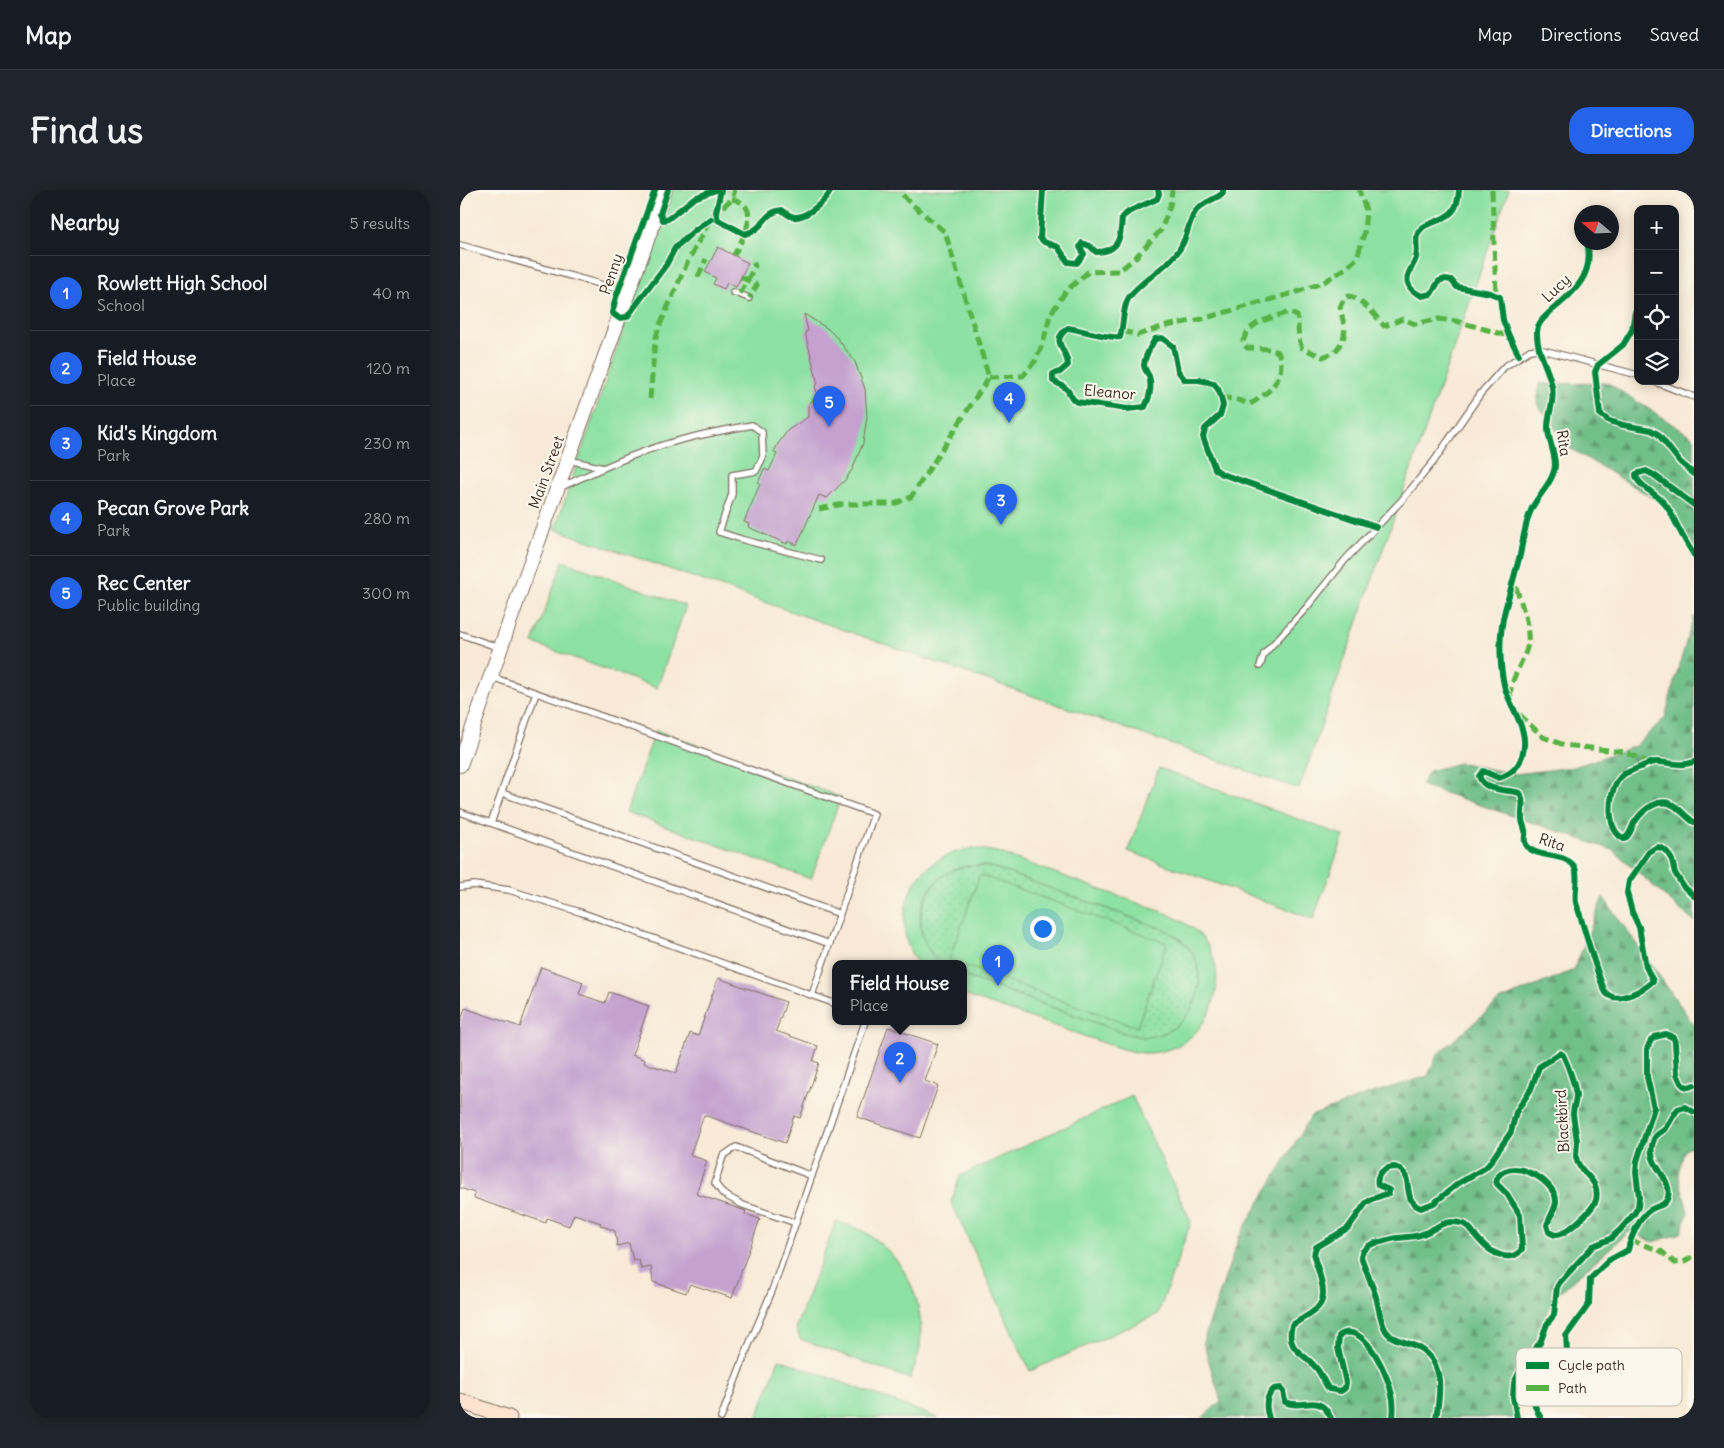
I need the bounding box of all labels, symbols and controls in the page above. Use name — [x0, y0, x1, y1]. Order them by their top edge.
text: Map — [25, 20, 72, 50]
text: Map — [1477, 23, 1512, 46]
text: Directions — [1540, 23, 1622, 46]
text: Saved — [1650, 23, 1699, 46]
button: Directions — [1569, 107, 1694, 154]
text: Find us — [30, 108, 143, 152]
north arrow — [1574, 205, 1619, 250]
map controls — [1634, 205, 1679, 385]
button: + — [1634, 205, 1679, 250]
text: Nearby — [50, 209, 120, 236]
text: 5 results — [349, 213, 410, 233]
button: − — [1634, 250, 1679, 295]
street label: Penny — [595, 251, 627, 297]
street label: Lucy — [1538, 270, 1574, 306]
text: Rowlett High School — [97, 271, 267, 295]
text: 1 — [63, 283, 69, 303]
text: 40 m — [372, 283, 410, 303]
text: School — [97, 295, 145, 315]
button: locate — [1634, 295, 1679, 340]
button: layers — [1634, 340, 1679, 385]
text: Field House — [97, 346, 197, 370]
text: 2 — [62, 358, 70, 378]
text: 120 m — [367, 358, 410, 378]
text: Place — [97, 370, 136, 390]
street label: Eleanor — [1083, 380, 1137, 404]
pin: 4 — [993, 382, 1025, 423]
pin: 5 — [813, 386, 845, 427]
text: Kid's Kingdom — [97, 421, 217, 445]
street label: Rita — [1553, 428, 1576, 458]
text: 3 — [61, 433, 71, 453]
text: 230 m — [364, 433, 410, 453]
street label: Main Street — [524, 433, 568, 511]
text: Park — [97, 445, 130, 465]
pin: 3 — [985, 484, 1017, 525]
text: Pecan Grove Park — [97, 496, 249, 520]
text: 4 — [61, 508, 71, 528]
text: 280 m — [364, 508, 410, 528]
text: Park — [97, 520, 130, 540]
text: Rec Center — [97, 571, 190, 595]
text: 5 — [61, 583, 71, 603]
text: 300 m — [362, 583, 410, 603]
text: Public building — [97, 595, 200, 615]
street label: Rita — [1536, 829, 1568, 855]
your location — [1030, 916, 1056, 942]
pin: 1 — [982, 945, 1014, 986]
popup — [832, 960, 967, 1025]
text: Field House — [850, 971, 949, 995]
text: Place — [850, 995, 888, 1015]
pin: 2 — [884, 1042, 916, 1083]
street label: Blackbird — [1551, 1089, 1573, 1153]
legend — [1516, 1348, 1682, 1406]
text: Cycle path — [1558, 1356, 1625, 1374]
text: Path — [1558, 1379, 1587, 1397]

